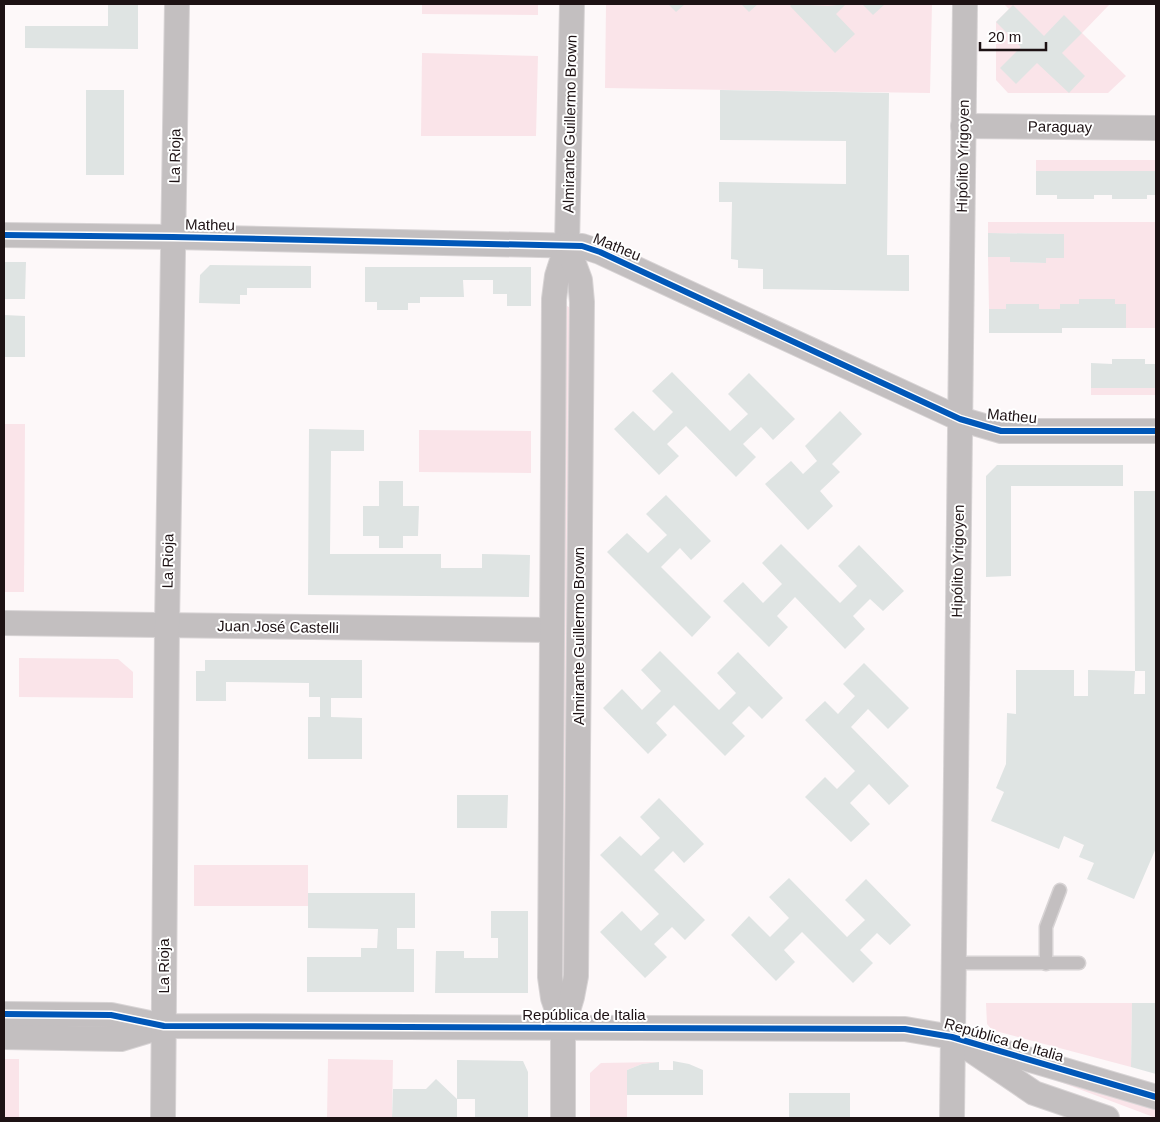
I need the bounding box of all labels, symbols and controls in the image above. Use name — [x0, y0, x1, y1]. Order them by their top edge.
scale bar — [980, 20, 1046, 52]
text: 20 m — [988, 28, 1021, 45]
street label: Almirante Guillermo Brown — [559, 35, 580, 213]
street label: Hipólito Yrigoyen — [953, 99, 972, 213]
street label: Paraguay — [1028, 117, 1093, 136]
street label: La Rioja — [166, 128, 183, 184]
street label: Matheu — [185, 216, 235, 233]
street label: Matheu — [591, 229, 644, 264]
street label: Matheu — [986, 405, 1038, 426]
street label: Hipólito Yrigoyen — [948, 504, 967, 618]
street label: La Rioja — [159, 533, 176, 589]
street label: Almirante Guillermo Brown — [570, 547, 587, 725]
street label: Juan José Castelli — [217, 617, 339, 636]
street label: La Rioja — [155, 938, 172, 994]
street label: República de Italia — [522, 1006, 646, 1023]
street label: República de Italia — [942, 1014, 1066, 1065]

